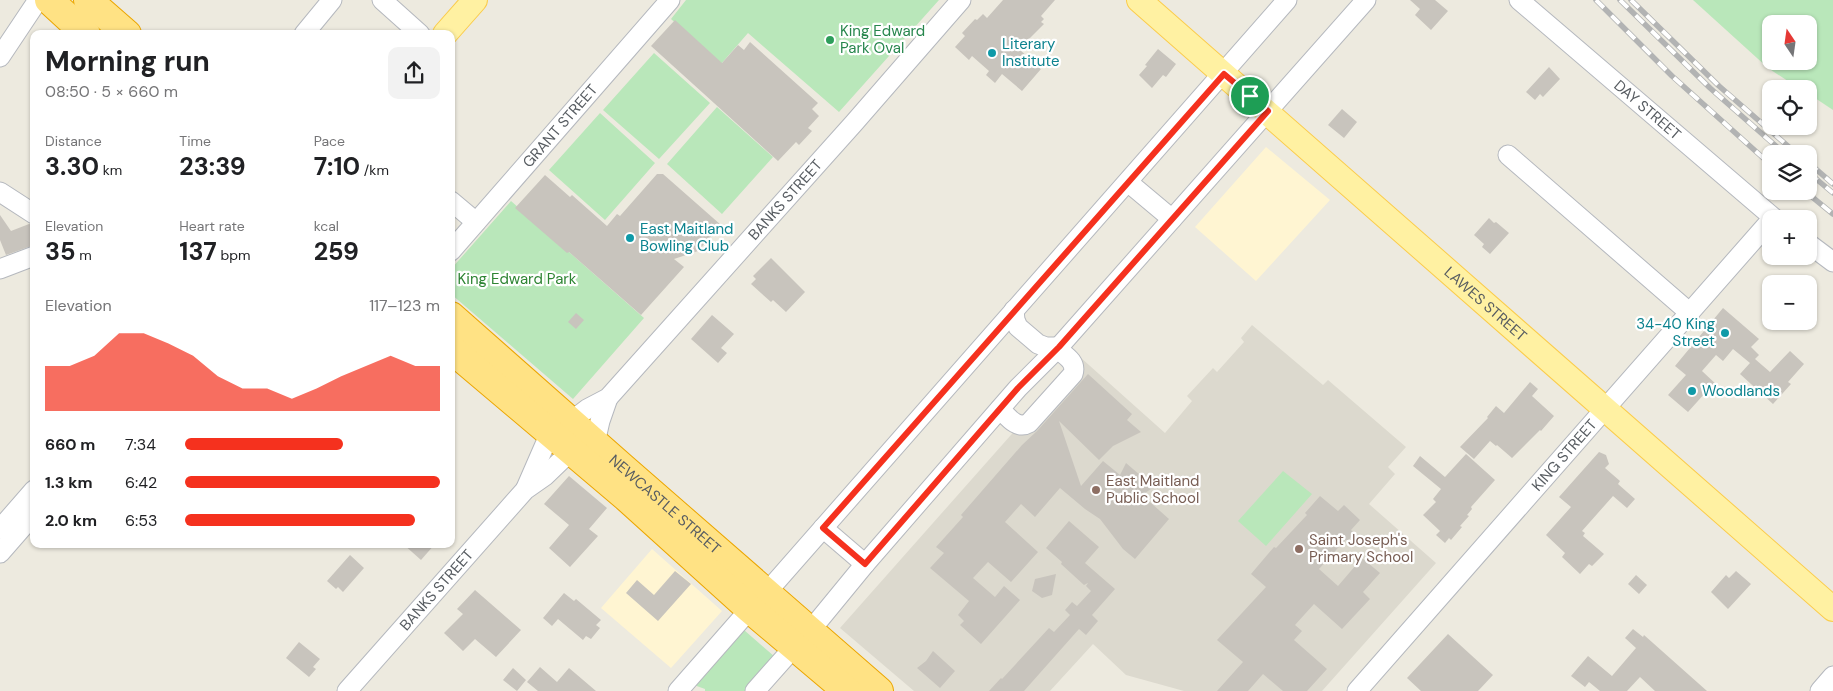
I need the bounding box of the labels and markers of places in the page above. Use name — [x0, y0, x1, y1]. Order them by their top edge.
place label: King Edward Park Oval — [840, 21, 925, 58]
marker: King Edward Park Oval — [824, 34, 836, 46]
place label: Literary Institute — [1002, 34, 1059, 71]
marker: Literary Institute — [986, 47, 998, 59]
pin — [1229, 75, 1271, 117]
place label: East Maitland Bowling Club — [640, 219, 733, 256]
marker: East Maitland Bowling Club — [624, 232, 636, 244]
place label: 34-40 King Street — [1636, 314, 1715, 351]
marker: 34-40 King Street — [1719, 327, 1731, 339]
place label: Woodlands — [1702, 381, 1780, 401]
marker: Woodlands — [1686, 385, 1698, 397]
place label: East Maitland Public School — [1106, 471, 1199, 508]
marker: East Maitland Public School — [1090, 484, 1102, 496]
place label: Saint Joseph's Primary School — [1309, 530, 1413, 567]
marker: Saint Joseph's Primary School — [1293, 543, 1305, 555]

